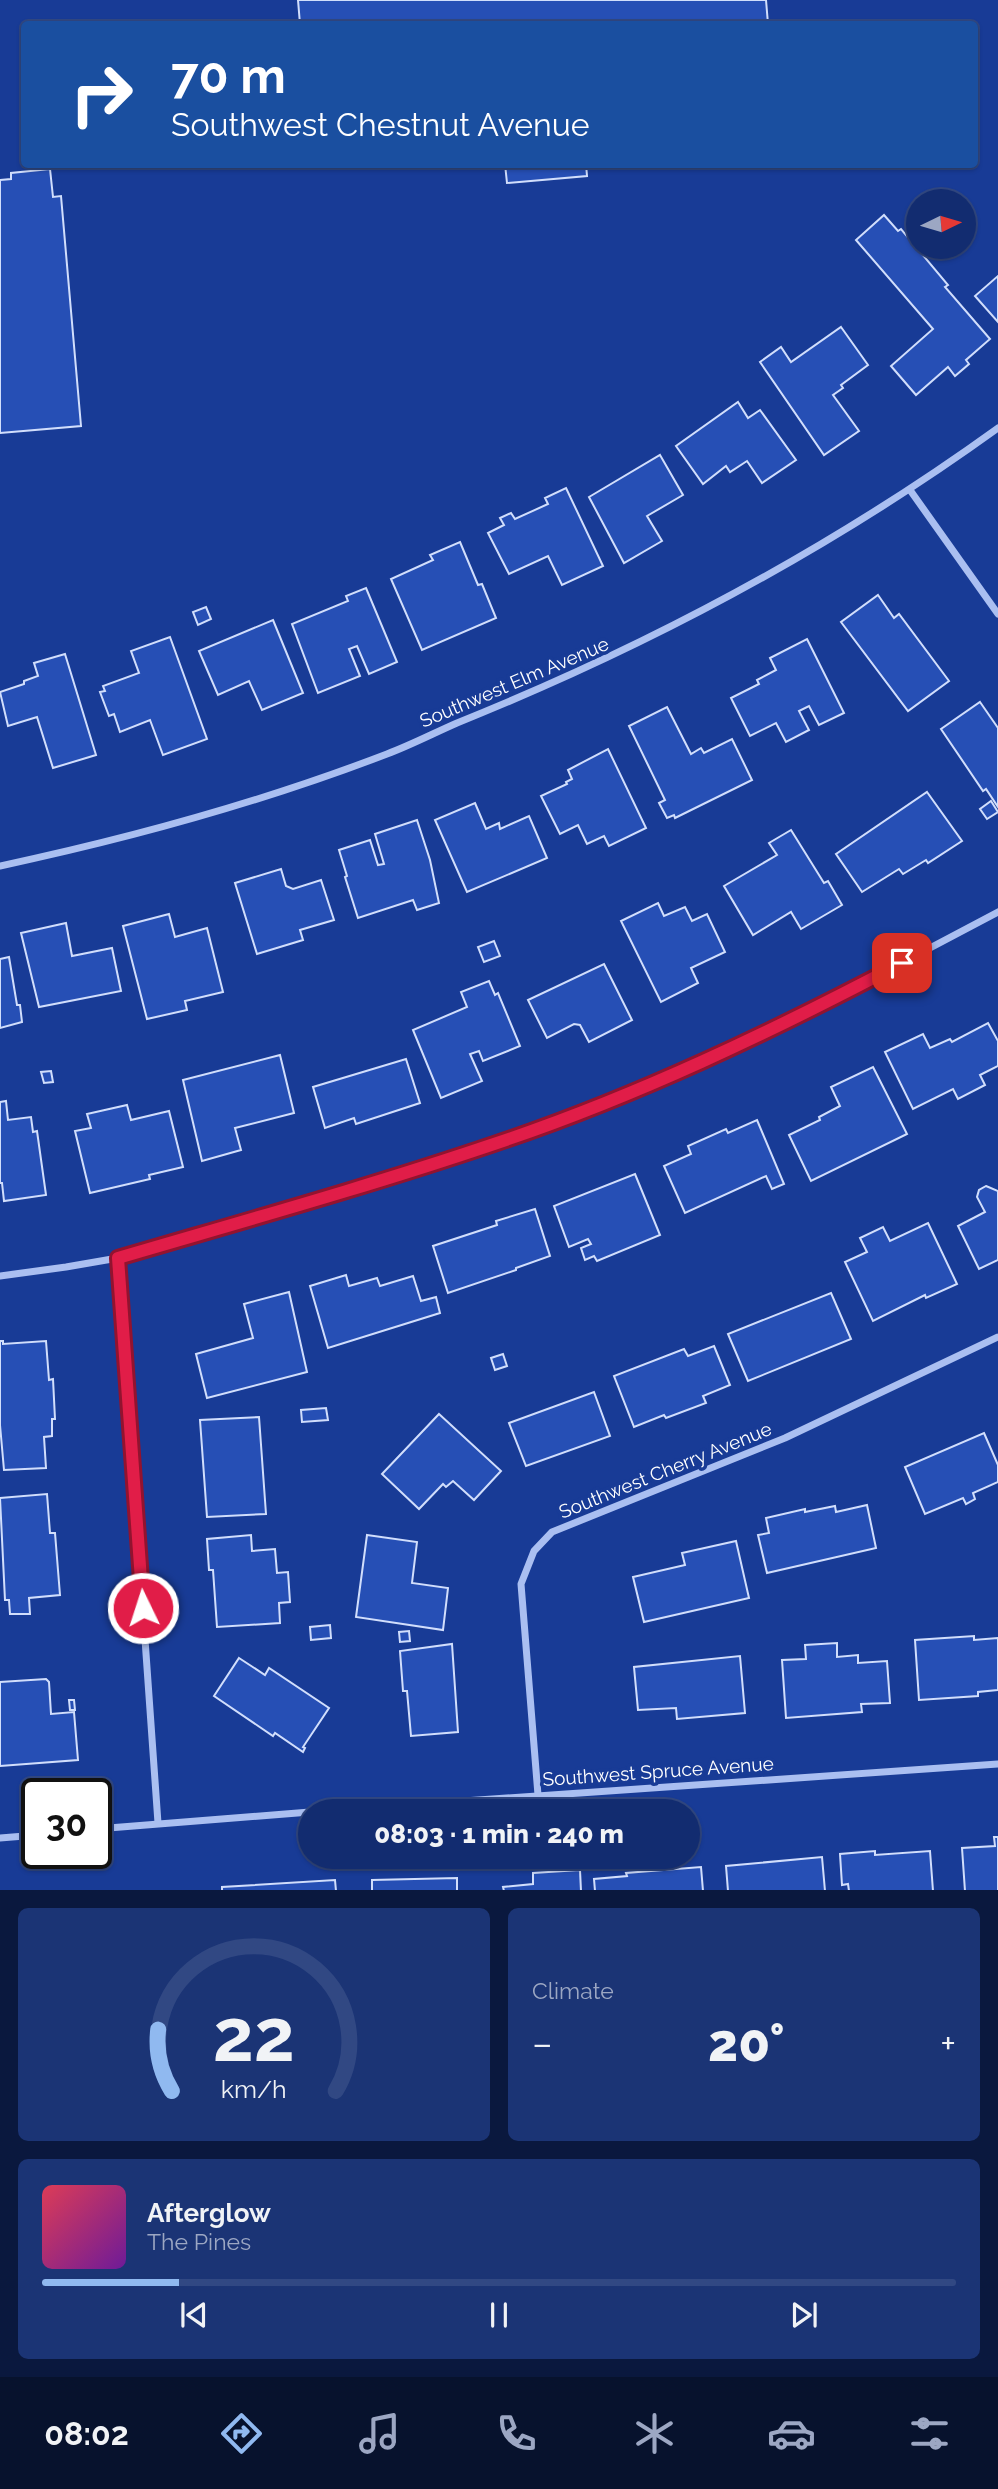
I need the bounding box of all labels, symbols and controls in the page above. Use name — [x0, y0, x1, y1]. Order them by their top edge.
text: 70 m — [171, 47, 286, 104]
icon: right — [56, 49, 147, 140]
text: Southwest Chestnut Avenue — [171, 106, 589, 143]
north arrow — [906, 189, 976, 259]
map controls — [906, 189, 976, 259]
street label: Southwest Elm Avenue — [416, 632, 612, 732]
pin — [872, 933, 932, 993]
icon: arrive — [883, 944, 921, 982]
street label: Southwest Cherry Avenue — [556, 1417, 774, 1523]
position arrow — [106, 1571, 180, 1645]
street label: Southwest Spruce Avenue — [542, 1752, 774, 1790]
speed limit sign: 30 — [21, 1778, 112, 1869]
text: 08:03 · 1 min · 240 m — [374, 1819, 624, 1849]
text: Climate — [532, 1977, 614, 2004]
text: 22 — [213, 1993, 295, 2078]
text: 20° — [708, 2012, 785, 2073]
text: − — [532, 2021, 552, 2066]
text: + — [940, 2021, 956, 2066]
text: km/h — [221, 2073, 287, 2103]
text: Afterglow — [147, 2198, 271, 2228]
text: The Pines — [147, 2228, 251, 2255]
icon: previous — [175, 2296, 213, 2334]
icon: pause — [480, 2296, 518, 2334]
icon: next — [785, 2296, 823, 2334]
icon: directions — [217, 2409, 266, 2458]
icon: music — [355, 2409, 404, 2458]
icon: phone — [492, 2409, 541, 2458]
icon: climate — [630, 2409, 679, 2458]
icon: car — [767, 2409, 816, 2458]
icon: filters — [905, 2409, 954, 2458]
text: 08:02 — [44, 2415, 129, 2452]

